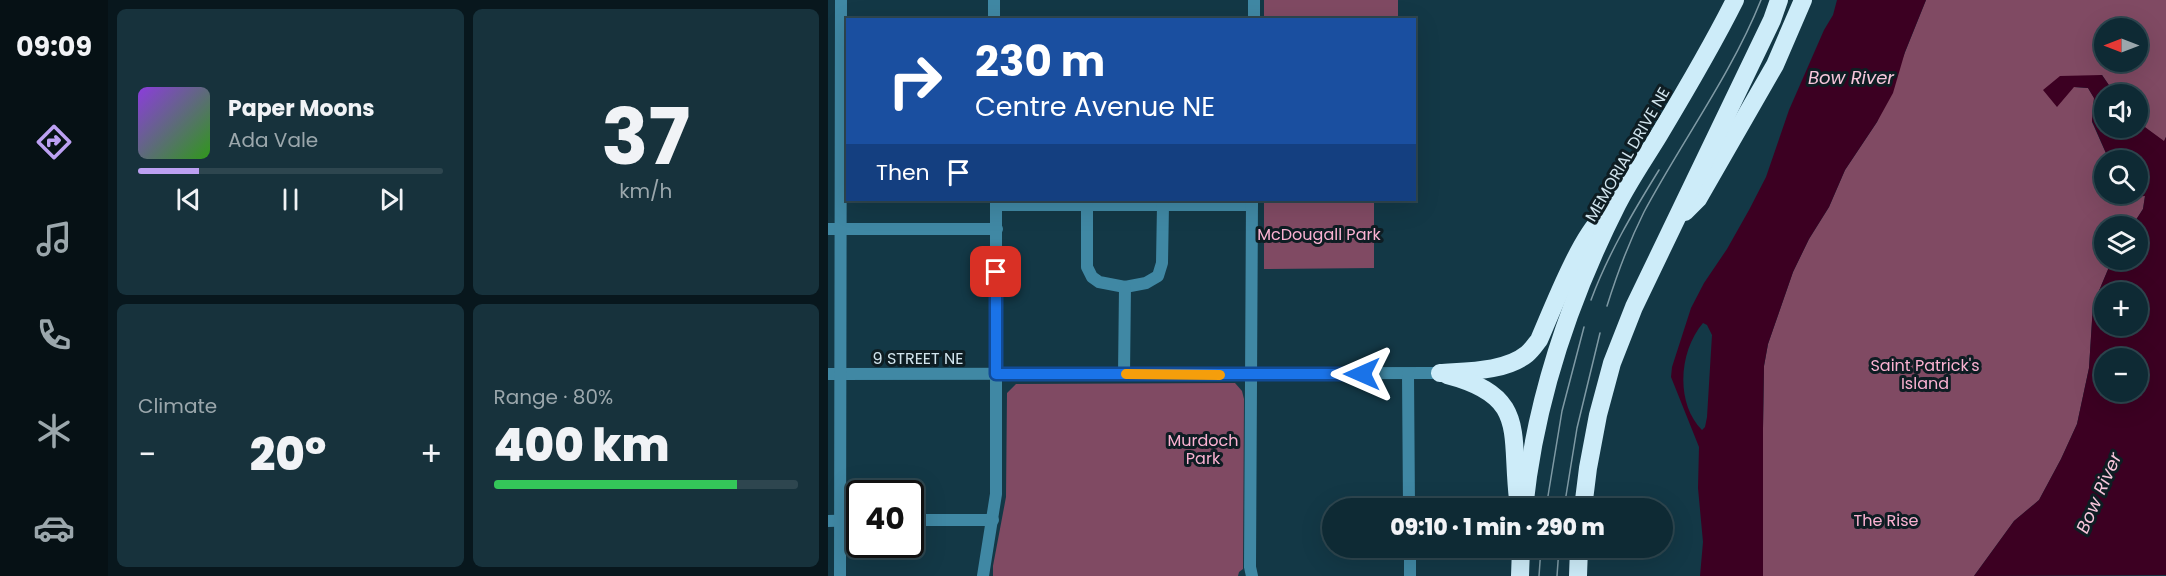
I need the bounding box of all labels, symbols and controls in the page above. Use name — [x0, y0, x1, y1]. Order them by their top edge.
north arrow — [2094, 18, 2148, 72]
map controls — [2094, 18, 2148, 402]
text: 09:09 — [16, 28, 92, 65]
text: 230 m — [975, 32, 1105, 91]
icon: right — [876, 42, 954, 120]
water label: Bow River — [1808, 65, 1895, 90]
text: 37 — [601, 82, 690, 191]
street label: MEMORIAL DRIVE NE — [1580, 83, 1675, 226]
button: sound — [2094, 84, 2148, 138]
text: Centre Avenue NE — [975, 88, 1215, 125]
text: Paper Moons — [228, 93, 375, 124]
icon: directions — [33, 121, 75, 163]
text: Ada Vale — [228, 126, 318, 154]
button: search — [2094, 150, 2148, 204]
icon: arrive — [942, 156, 975, 189]
text: Then — [876, 157, 930, 188]
text: km/h — [619, 177, 672, 205]
icon: previous — [172, 183, 205, 216]
icon: pause — [274, 183, 307, 216]
icon: next — [375, 183, 408, 216]
button: layers — [2094, 216, 2148, 270]
icon: music — [33, 218, 75, 260]
park label: McDougall Park — [1257, 223, 1381, 246]
pin — [970, 246, 1021, 297]
icon: arrive — [979, 255, 1012, 288]
button: + — [2094, 282, 2148, 336]
icon: phone — [33, 314, 75, 356]
position arrow — [1330, 342, 1394, 406]
street label: 9 STREET NE — [873, 347, 963, 370]
button: − — [2094, 348, 2148, 402]
park label: Saint Patrick's Island — [1870, 354, 1980, 395]
text: Range · 80% — [494, 383, 613, 411]
text: Climate — [138, 392, 217, 420]
icon: climate — [33, 410, 75, 452]
text: 400 km — [494, 414, 669, 477]
text: 20° — [250, 423, 326, 486]
park label: Murdoch Park — [1168, 429, 1239, 470]
text: − — [138, 431, 156, 478]
text: + — [420, 431, 442, 478]
water label: Bow River — [2070, 447, 2128, 537]
speed limit sign: 40 — [846, 480, 924, 558]
icon: car — [33, 507, 75, 549]
park label: The Rise — [1853, 509, 1919, 532]
text: 09:10 · 1 min · 290 m — [1390, 512, 1605, 543]

